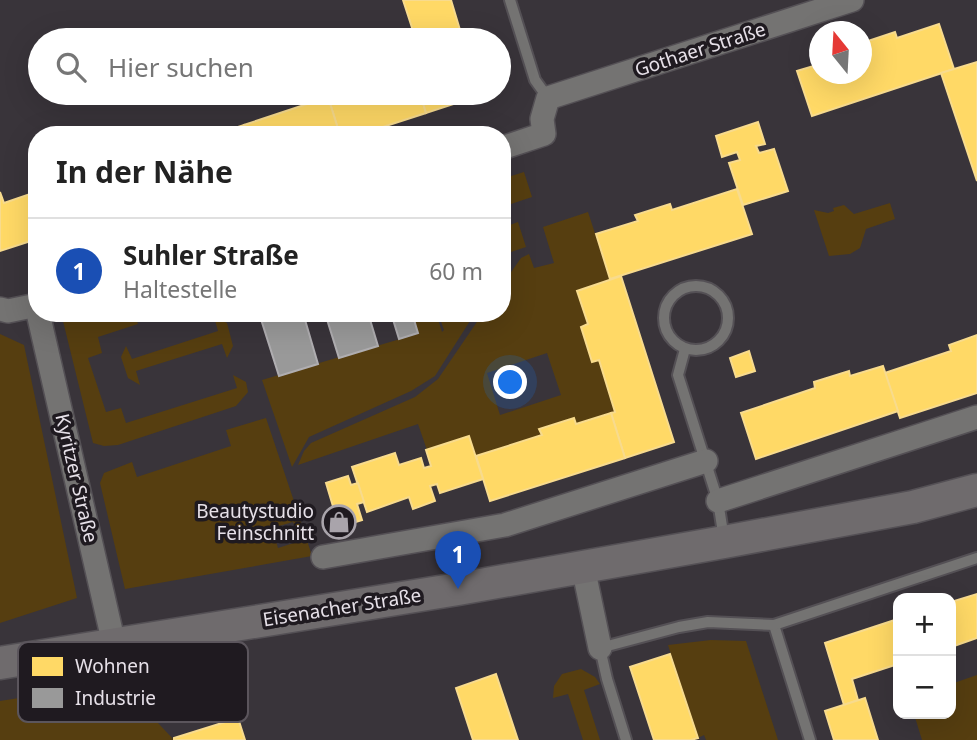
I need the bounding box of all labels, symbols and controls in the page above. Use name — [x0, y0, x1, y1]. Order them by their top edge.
street label: Gothaer Straße — [631, 16, 769, 82]
north arrow — [809, 21, 872, 84]
search box — [28, 28, 511, 105]
icon: search — [52, 48, 90, 86]
text: Hier suchen — [108, 49, 254, 85]
text: In der Nähe — [56, 151, 233, 192]
text: Suhler Straße — [123, 237, 299, 273]
text: 1 — [72, 255, 86, 287]
text: 60 m — [429, 255, 483, 287]
text: Haltestelle — [123, 273, 237, 305]
your location — [493, 365, 527, 399]
street label: Kyritzer Straße — [50, 411, 104, 545]
place label: Beautystudio Feinschnitt — [196, 498, 314, 546]
shop icon: Beautystudio Feinschnitt — [320, 503, 358, 541]
pin: 1 — [435, 531, 481, 589]
street label: Eisenacher Straße — [261, 582, 423, 632]
map controls — [893, 593, 956, 719]
button: + — [893, 593, 956, 656]
legend — [18, 642, 248, 722]
text: Wohnen — [75, 653, 150, 679]
button: − — [893, 656, 956, 719]
text: Industrie — [75, 685, 156, 711]

